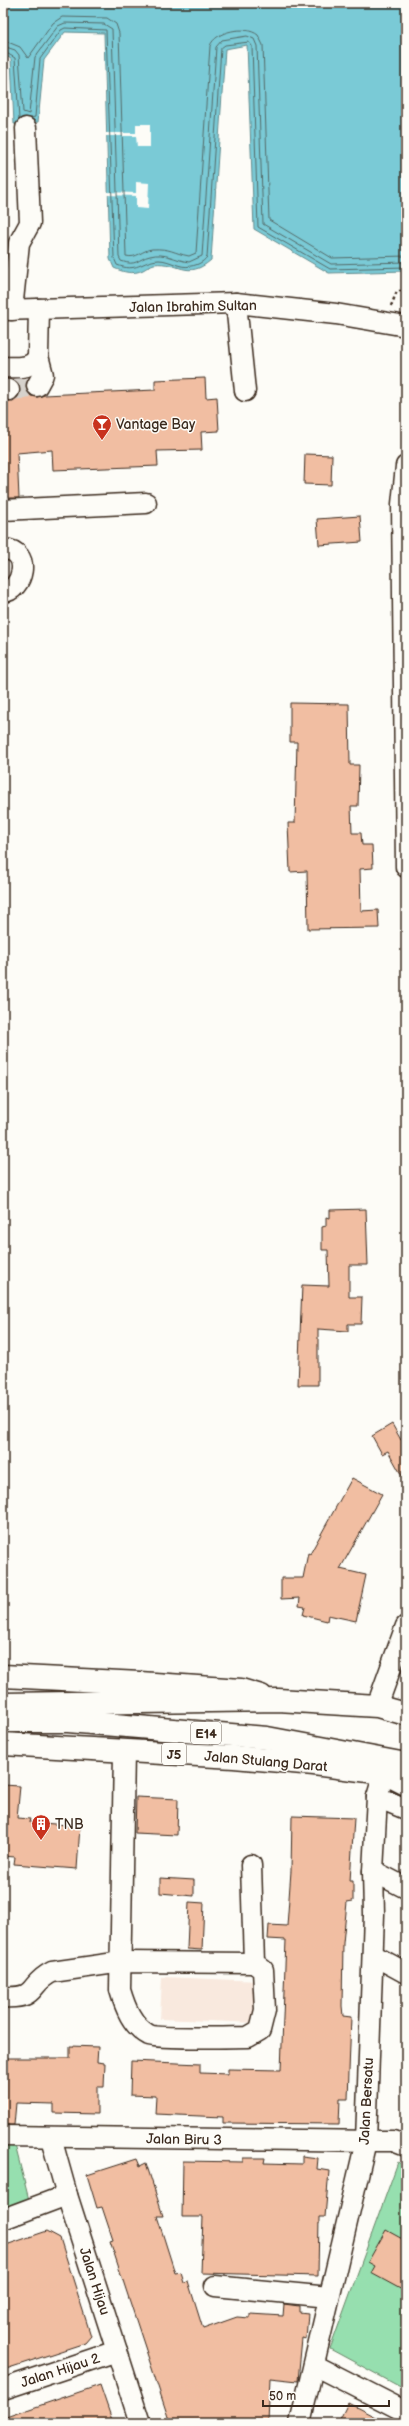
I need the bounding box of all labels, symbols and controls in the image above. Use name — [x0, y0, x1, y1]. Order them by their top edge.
street label: Jalan Ibrahim Sultan — [129, 297, 257, 316]
bar icon: Vantage Bay — [91, 413, 113, 441]
place label: Vantage Bay — [116, 416, 196, 433]
road number: E14 — [191, 1722, 221, 1744]
road number: J5 — [162, 1743, 186, 1765]
street label: Jalan Stulang Darat — [204, 1748, 329, 1775]
building icon: TNB — [30, 1813, 52, 1841]
place label: TNB — [55, 1816, 84, 1833]
street label: Jalan Bersatu — [356, 2057, 377, 2145]
street label: Jalan Biru 3 — [146, 2130, 222, 2149]
street label: Jalan Hijau — [76, 2245, 113, 2317]
street label: Jalan Hijau 2 — [18, 2349, 103, 2391]
scale bar — [263, 2382, 389, 2408]
text: 50 m — [269, 2389, 296, 2404]

